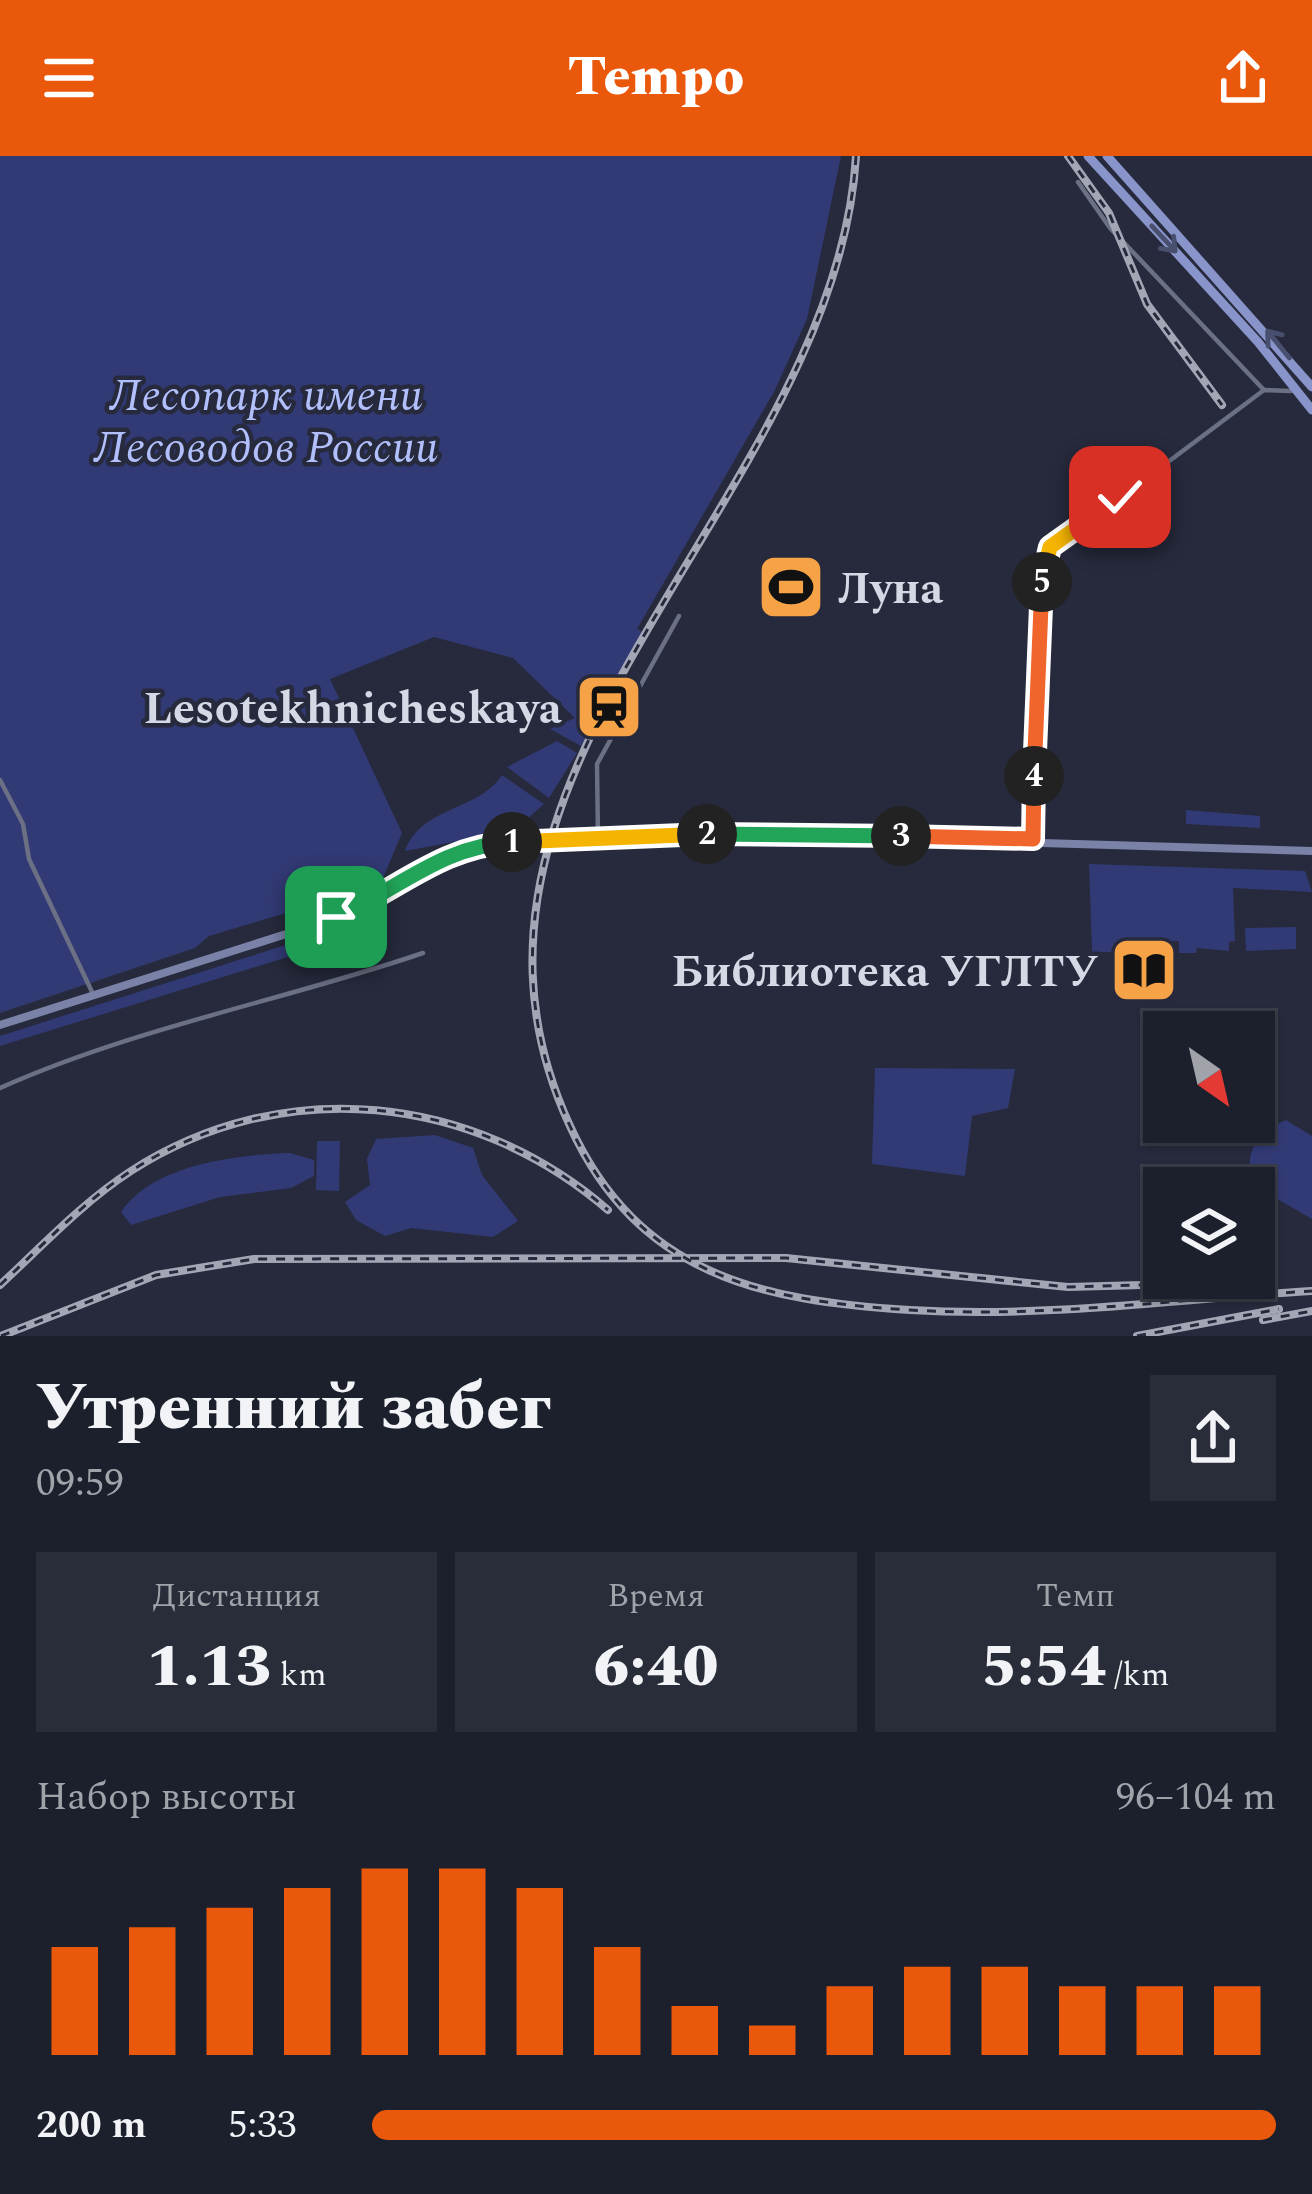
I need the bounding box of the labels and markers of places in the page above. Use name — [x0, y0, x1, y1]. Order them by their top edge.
pin — [1069, 446, 1171, 548]
sports icon: Луна — [756, 552, 826, 622]
pin: 5 — [1012, 552, 1072, 612]
place label: Луна — [838, 555, 943, 624]
station icon: Lesotekhnicheskaya — [574, 672, 644, 742]
place label: Lesotekhnicheskaya — [143, 675, 562, 744]
pin: 4 — [1004, 746, 1064, 806]
pin: 2 — [677, 804, 737, 864]
pin: 3 — [871, 806, 931, 866]
pin: 1 — [482, 812, 542, 872]
pin — [285, 866, 387, 968]
library icon: Библиотека УГЛТУ — [1109, 935, 1179, 1005]
place label: Библиотека УГЛТУ — [671, 938, 1099, 1007]

